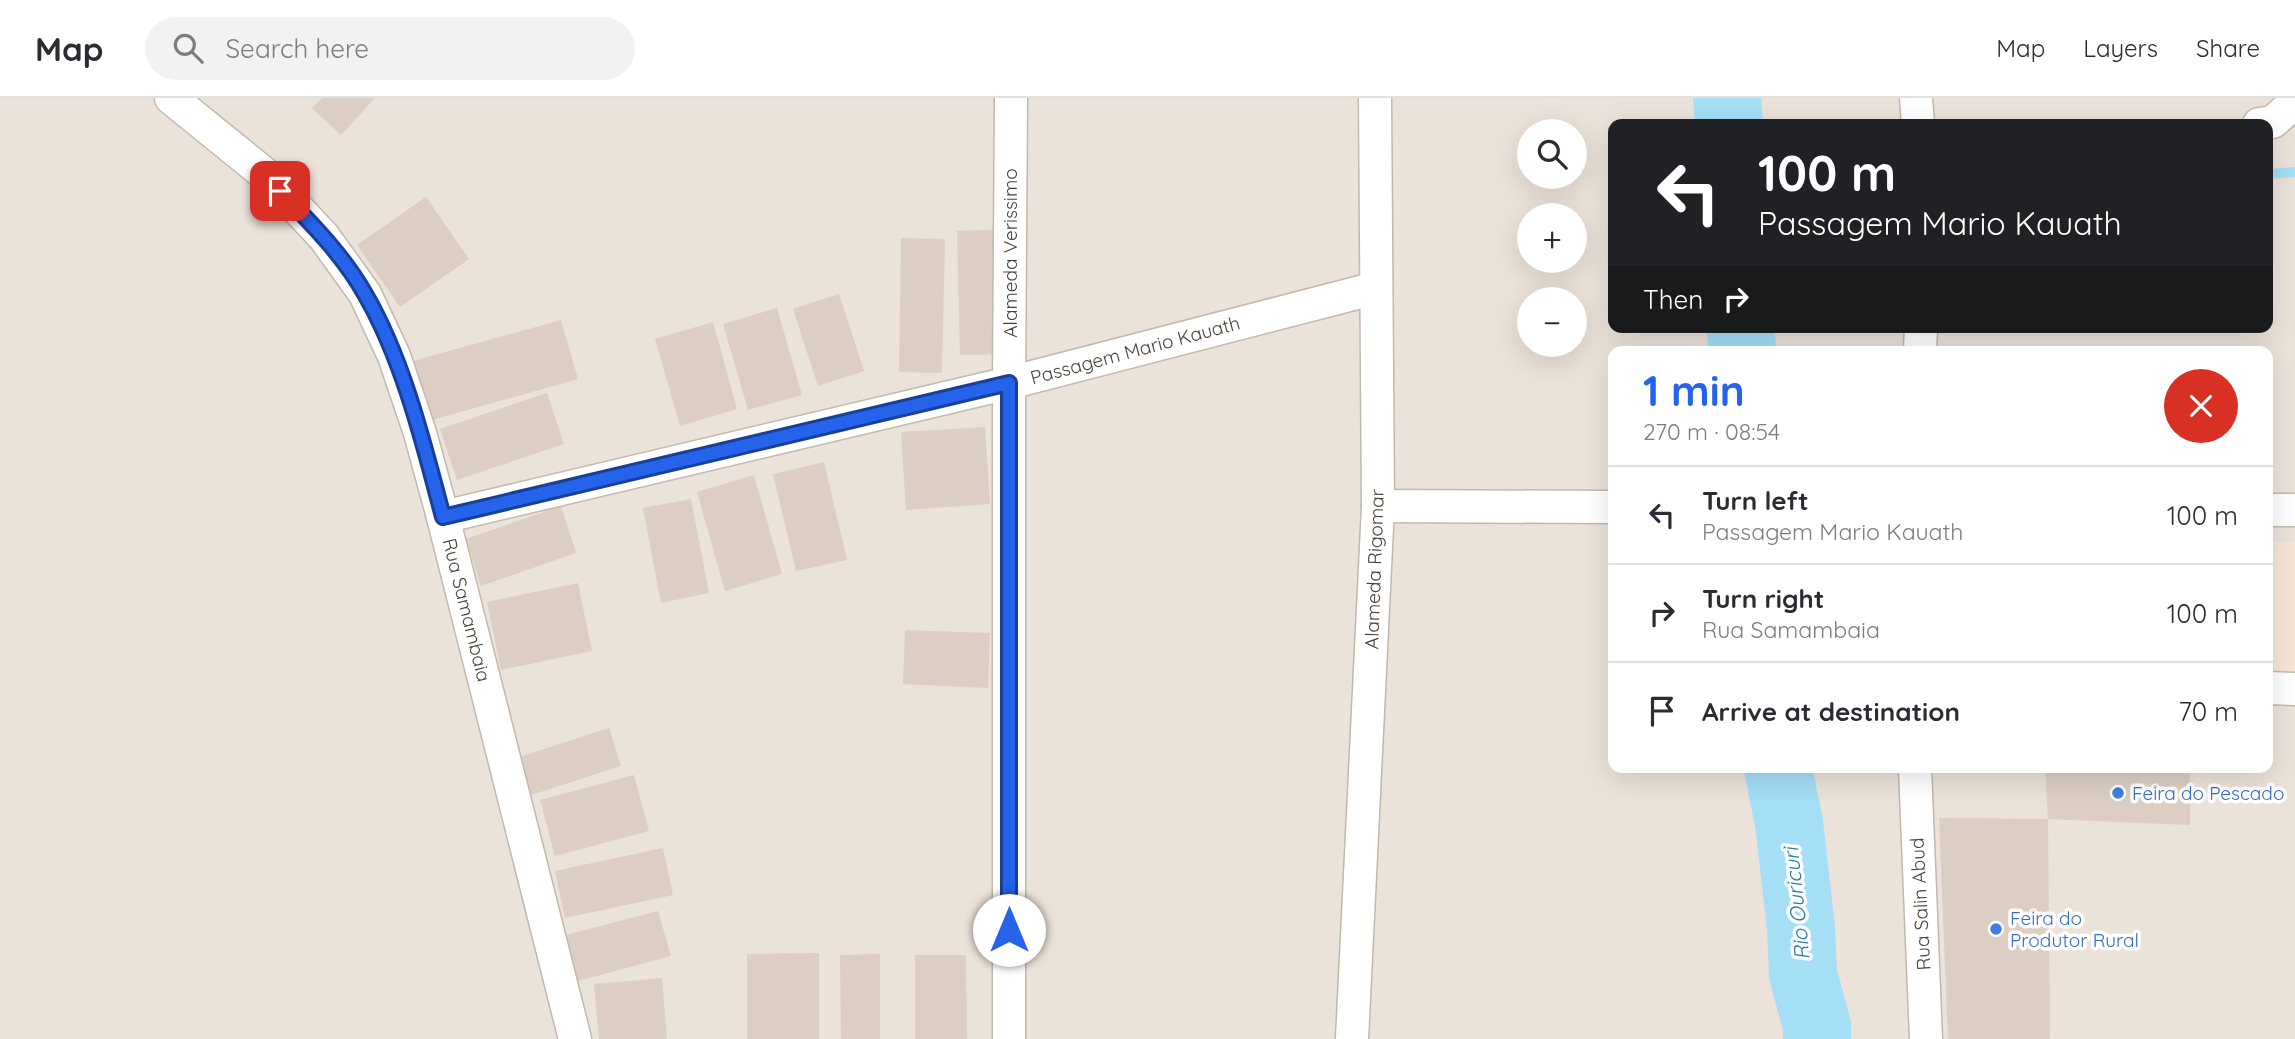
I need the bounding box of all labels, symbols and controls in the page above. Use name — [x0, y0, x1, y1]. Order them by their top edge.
search box — [145, 17, 635, 80]
text: Map — [35, 28, 103, 69]
icon: search — [169, 29, 207, 67]
text: Search here — [225, 32, 369, 65]
text: Map — [1996, 33, 2045, 63]
text: Layers — [2083, 33, 2158, 63]
text: Share — [2196, 33, 2260, 63]
map controls — [1517, 119, 1587, 357]
button: search — [1517, 119, 1587, 189]
text: 100 m — [1758, 142, 1896, 203]
icon: left — [1643, 147, 1734, 238]
pin — [250, 161, 310, 221]
street label: Alameda Verissimo — [998, 168, 1022, 338]
icon: arrive — [261, 172, 299, 210]
button: + — [1517, 203, 1587, 273]
text: Passagem Mario Kauath — [1758, 203, 2122, 243]
icon: right — [1717, 280, 1755, 318]
text: Then — [1643, 283, 1703, 316]
button: − — [1517, 287, 1587, 357]
street label: Passagem Mario Kauath — [1028, 310, 1242, 390]
text: 1 min — [1643, 364, 1745, 417]
button: close — [2164, 369, 2238, 443]
text: 270 m · 08:54 — [1643, 417, 1780, 446]
text: Turn left — [1702, 484, 1809, 517]
street label: Alameda Rigomar — [1359, 488, 1389, 650]
icon: left — [1643, 496, 1681, 534]
text: 100 m — [2167, 499, 2238, 532]
text: Passagem Mario Kauath — [1702, 517, 1963, 546]
street label: Rua Samambaia — [438, 536, 496, 684]
text: Turn right — [1702, 582, 1824, 615]
icon: right — [1643, 594, 1681, 632]
text: 100 m — [2167, 597, 2238, 630]
text: Rua Samambaia — [1702, 615, 1880, 644]
icon: arrive — [1643, 692, 1681, 730]
text: Arrive at destination — [1702, 695, 1960, 728]
text: 70 m — [2178, 695, 2238, 728]
place label: Feira do Pescado — [2132, 781, 2284, 805]
marker: Feira do Pescado — [2110, 785, 2126, 801]
street label: Rua Salin Abud — [1905, 837, 1935, 971]
water label: Rio Ouricuri — [1777, 844, 1815, 962]
position arrow — [972, 893, 1046, 967]
place label: Feira do Produtor Rural — [2010, 906, 2139, 952]
marker: Feira do Produtor Rural — [1988, 921, 2004, 937]

